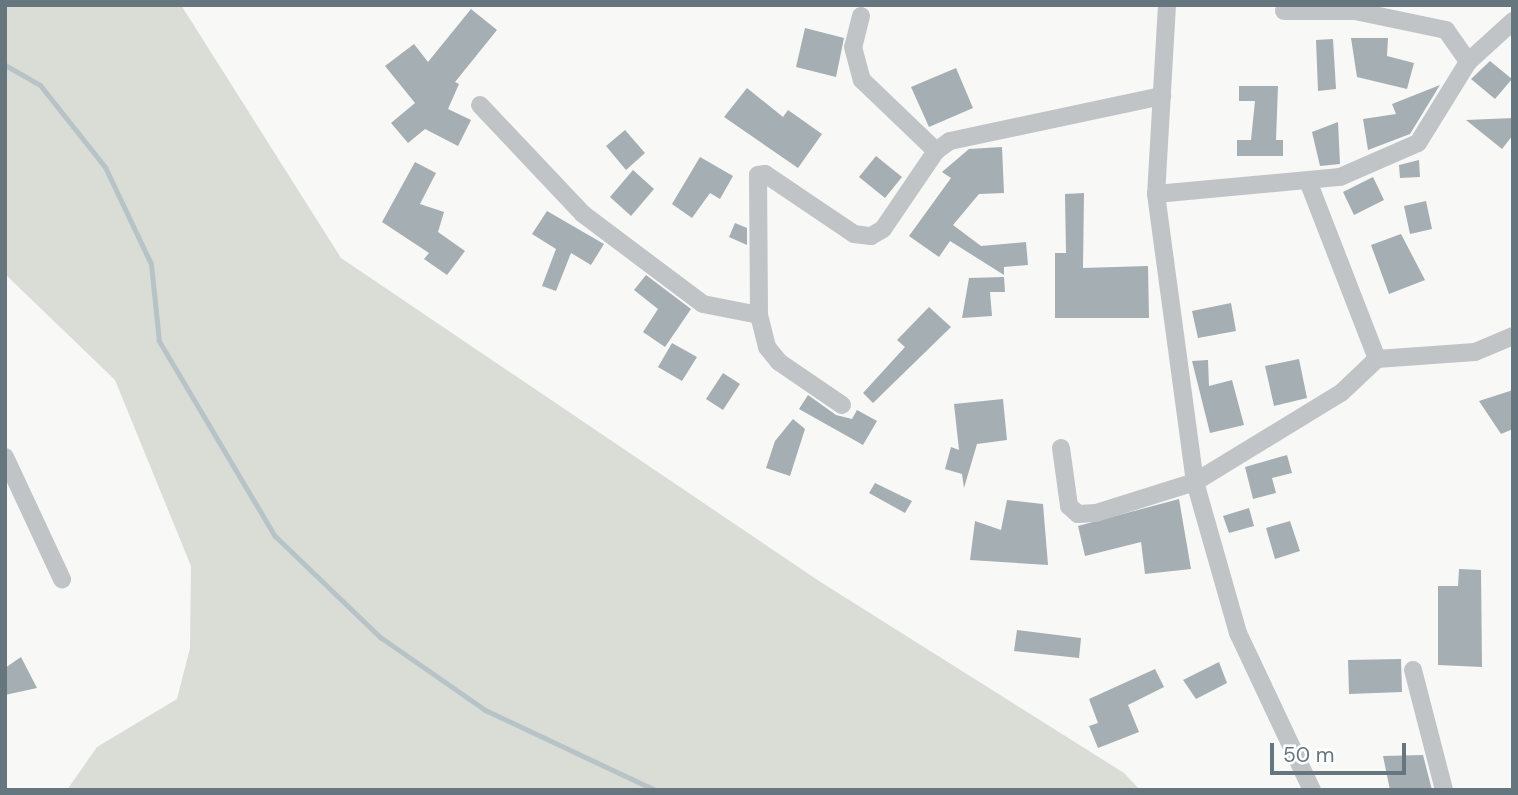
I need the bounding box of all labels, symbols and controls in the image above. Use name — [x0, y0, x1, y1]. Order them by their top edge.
scale bar — [1273, 728, 1410, 772]
text: 50 m — [1283, 741, 1334, 769]

